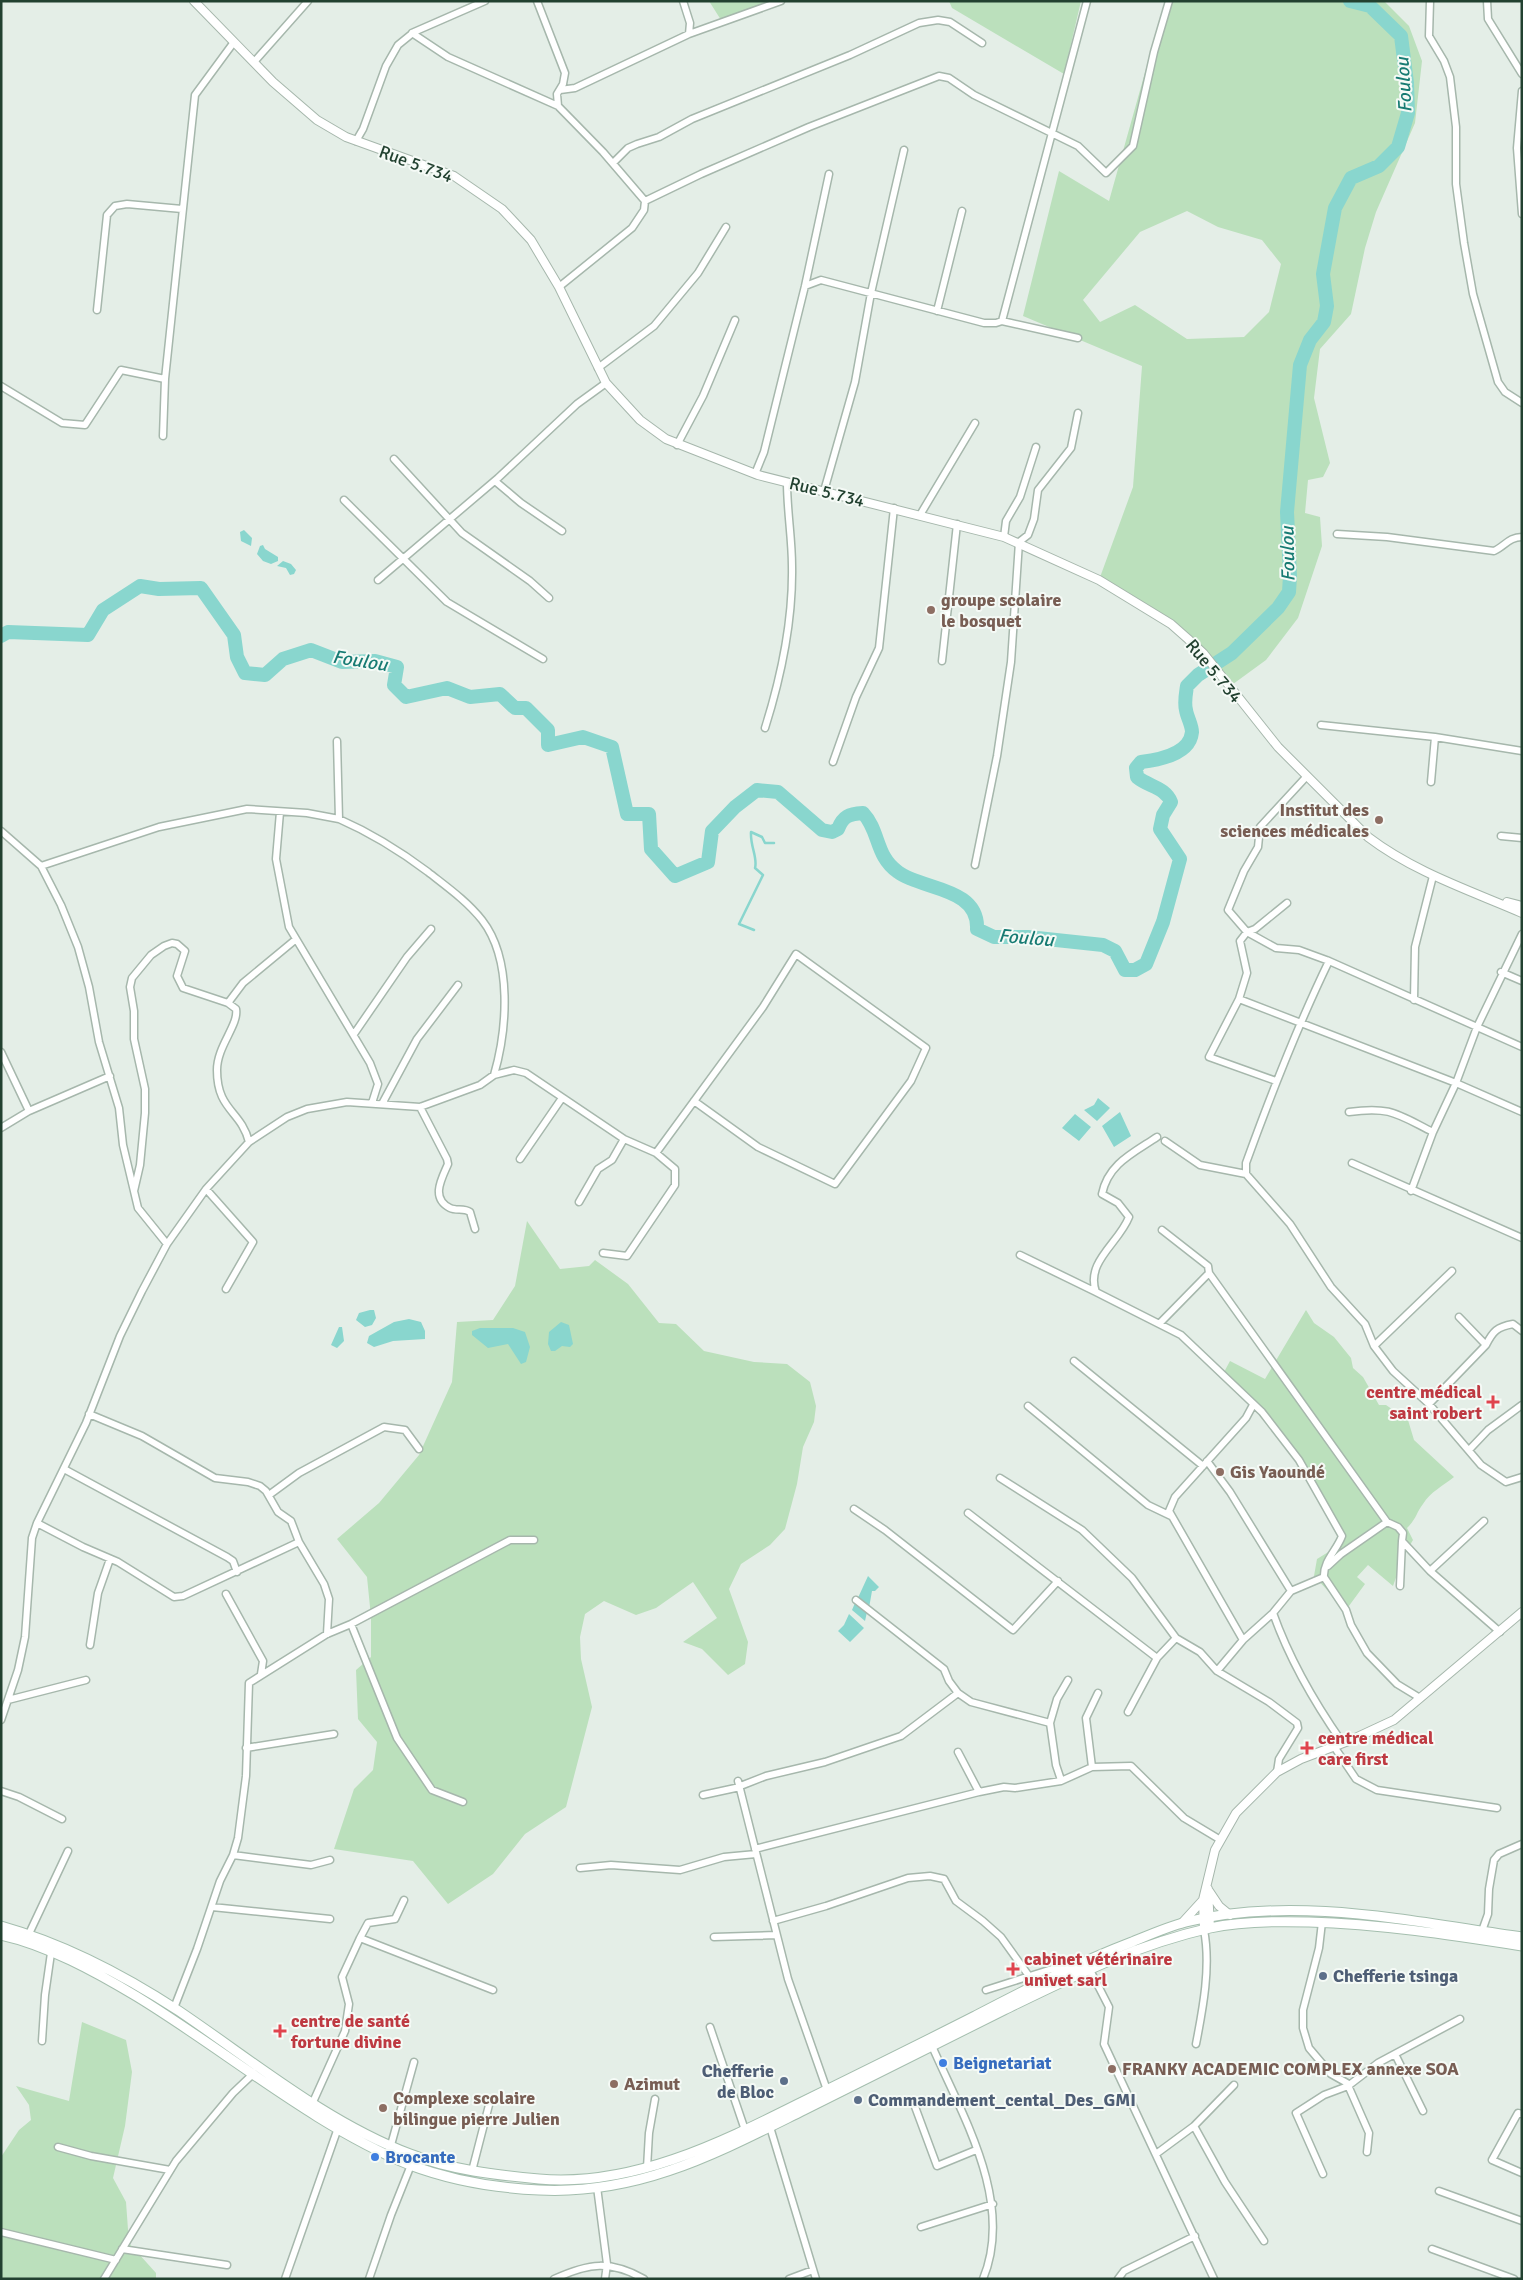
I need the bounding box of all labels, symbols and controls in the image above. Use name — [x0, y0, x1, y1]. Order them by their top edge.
water label: Foulou — [1390, 55, 1417, 113]
street label: Rue 5.734 — [376, 141, 456, 188]
street label: Rue 5.734 — [787, 472, 867, 512]
water label: Foulou — [1275, 525, 1300, 582]
place label: groupe scolaire le bosquet — [941, 589, 1061, 632]
marker: groupe scolaire le bosquet — [925, 604, 937, 616]
street label: Rue 5.734 — [1181, 635, 1247, 708]
water label: Foulou — [331, 645, 391, 677]
place label: Institut des sciences médicales — [1220, 799, 1369, 842]
marker: Institut des sciences médicales — [1373, 814, 1385, 826]
water label: Foulou — [997, 924, 1056, 953]
place label: centre médical saint robert — [1366, 1381, 1482, 1424]
marker: centre médical saint robert — [1486, 1395, 1500, 1409]
place label: Gis Yaoundé — [1230, 1461, 1325, 1483]
marker: Gis Yaoundé — [1214, 1466, 1226, 1478]
place label: centre médical care first — [1318, 1727, 1434, 1770]
marker: centre médical care first — [1300, 1741, 1314, 1755]
place label: cabinet vétérinaire univet sarl — [1024, 1948, 1172, 1991]
marker: cabinet vétérinaire univet sarl — [1006, 1962, 1020, 1976]
place label: Chefferie tsinga — [1333, 1965, 1458, 1987]
marker: Chefferie tsinga — [1317, 1970, 1329, 1982]
place label: centre de santé fortune divine — [290, 2010, 410, 2053]
marker: centre de santé fortune divine — [273, 2024, 287, 2038]
place label: Beignetariat — [953, 2052, 1052, 2074]
marker: Beignetariat — [937, 2057, 949, 2069]
place label: FRANKY ACADEMIC COMPLEX annexe SOA — [1122, 2058, 1459, 2080]
place label: Chefferie de Bloc — [702, 2060, 774, 2103]
marker: FRANKY ACADEMIC COMPLEX annexe SOA — [1106, 2063, 1118, 2075]
place label: Azimut — [624, 2073, 680, 2095]
marker: Chefferie de Bloc — [778, 2075, 790, 2087]
marker: Azimut — [608, 2078, 620, 2090]
place label: Complexe scolaire bilingue pierre Julien — [393, 2087, 560, 2130]
place label: Commandement_cental_Des_GMI — [868, 2089, 1136, 2111]
marker: Commandement_cental_Des_GMI — [852, 2094, 864, 2106]
marker: Complexe scolaire bilingue pierre Julien — [377, 2102, 389, 2114]
place label: Brocante — [385, 2146, 455, 2168]
marker: Brocante — [369, 2151, 381, 2163]

